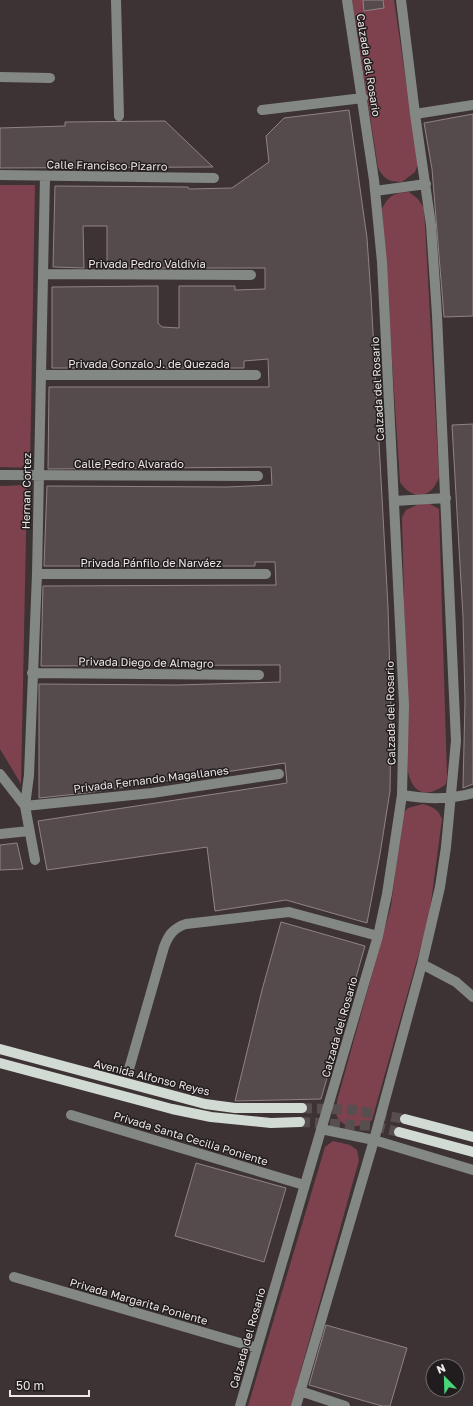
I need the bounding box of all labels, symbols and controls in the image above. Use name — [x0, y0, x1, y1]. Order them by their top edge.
street label: Calzada del Rosario — [354, 13, 384, 118]
street label: Calle Francisco Pizarro — [47, 157, 168, 173]
street label: Privada Pedro Valdivia — [88, 257, 206, 270]
street label: Calzada del Rosario — [368, 336, 386, 441]
street label: Privada Gonzalo J. de Quezada — [68, 357, 230, 370]
street label: Hernan Cortez — [19, 452, 33, 529]
street label: Calle Pedro Alvarado — [74, 457, 184, 470]
street label: Privada Pánfilo de Narváez — [80, 556, 222, 569]
street label: Privada Diego de Almagro — [78, 654, 214, 670]
street label: Calzada del Rosario — [383, 660, 397, 765]
street label: Privada Fernando Magallanes — [73, 763, 229, 795]
street label: Calzada del Rosario — [318, 975, 360, 1079]
street label: Avenida Alfonso Reyes — [93, 1056, 211, 1098]
street label: Privada Santa Cecilia Poniente — [112, 1108, 270, 1168]
street label: Privada Margarita Poniente — [69, 1275, 209, 1327]
street label: Calzada del Rosario — [226, 1286, 268, 1390]
north arrow — [425, 1358, 465, 1398]
text: N — [435, 1361, 447, 1376]
scale bar — [10, 1372, 89, 1398]
text: 50 m — [16, 1378, 44, 1393]

